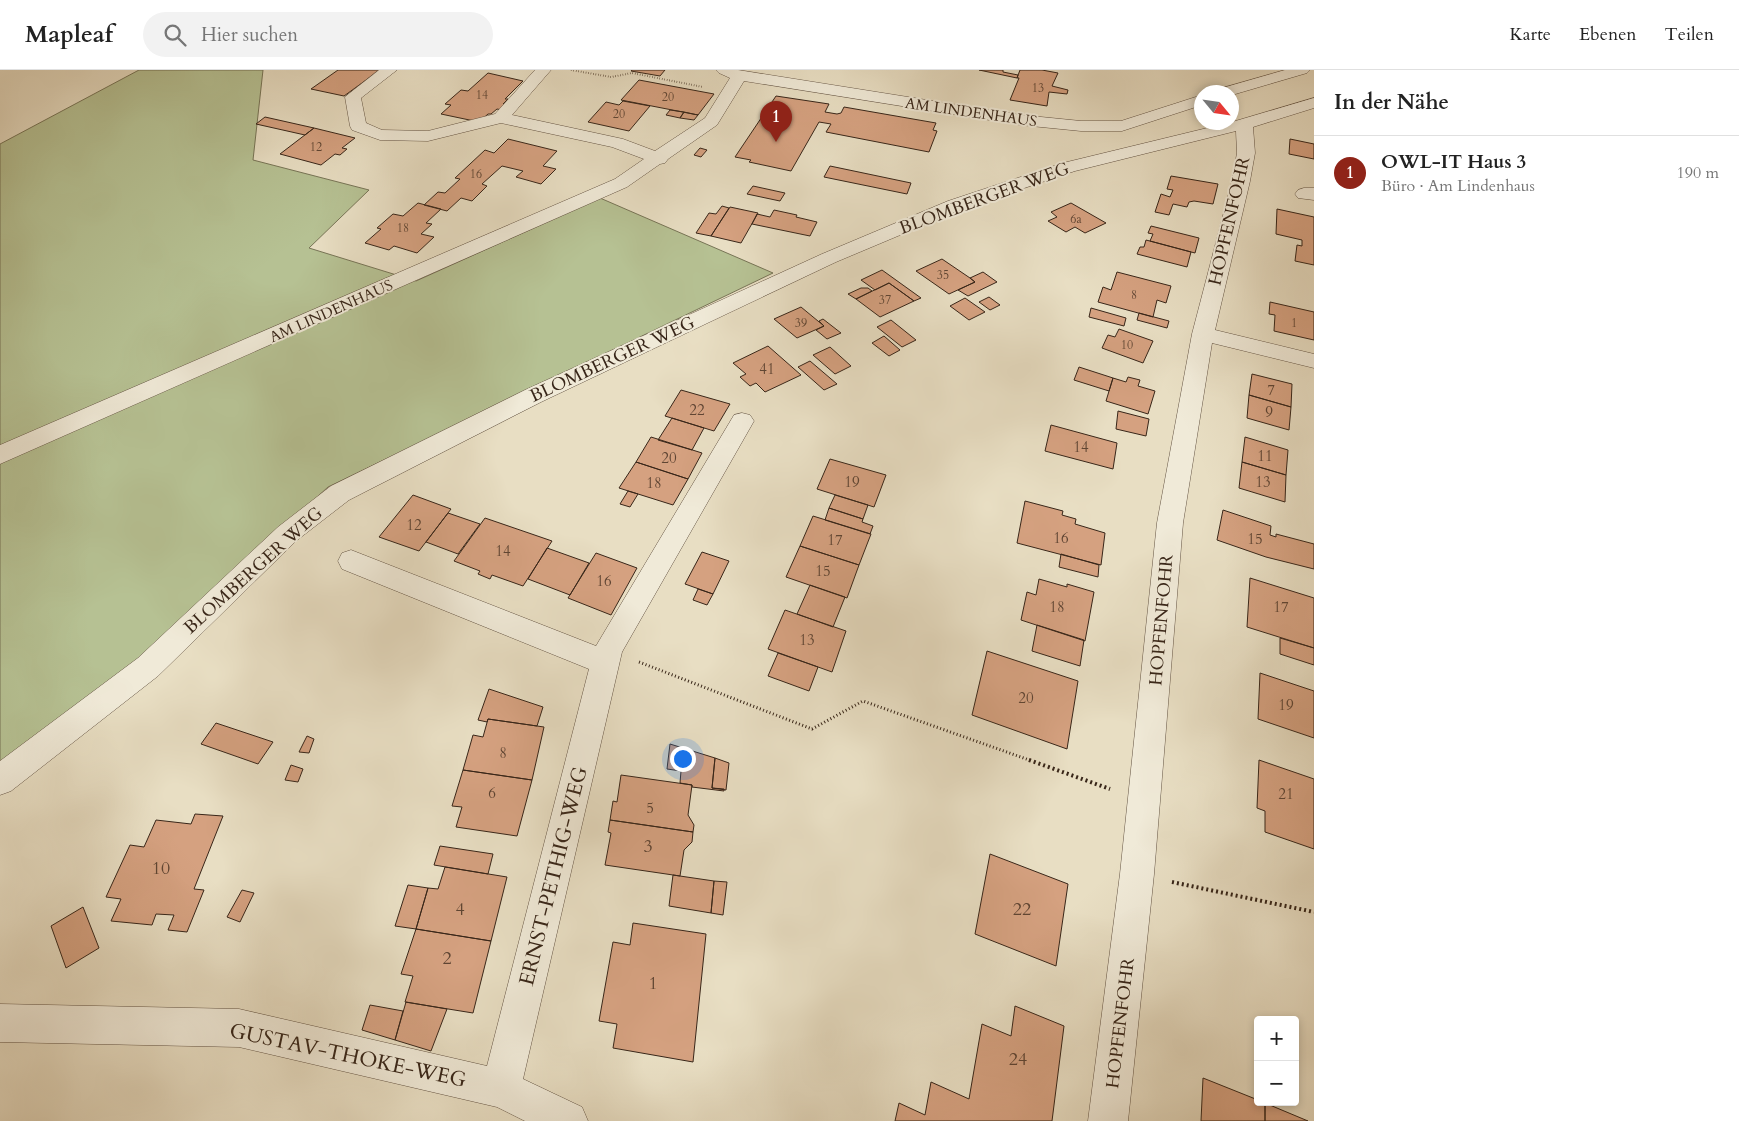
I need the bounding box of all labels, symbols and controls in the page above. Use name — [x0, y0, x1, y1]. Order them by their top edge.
search box — [143, 12, 493, 57]
text: Mapleaf — [25, 18, 113, 51]
icon: search — [161, 21, 189, 49]
text: Hier suchen — [201, 22, 298, 48]
text: Karte — [1509, 22, 1551, 47]
text: Ebenen — [1579, 22, 1637, 47]
text: Teilen — [1665, 22, 1714, 47]
house number: 13 — [1032, 80, 1044, 96]
north arrow — [1194, 85, 1239, 130]
house number: 14 — [476, 87, 488, 103]
text: In der Nähe — [1334, 88, 1449, 117]
house number: 20 — [662, 89, 674, 105]
street label: AM LINDENHAUS — [904, 93, 1038, 131]
pin: 1 — [760, 101, 792, 142]
house number: 20 — [613, 106, 625, 122]
house number: 12 — [310, 139, 322, 155]
text: OWL-IT Haus 3 — [1381, 149, 1526, 175]
street label: HOPFENFOHR — [1203, 154, 1257, 288]
street label: BLOMBERGER WEG — [896, 156, 1073, 241]
text: 1 — [1346, 162, 1354, 184]
text: 190 m — [1677, 162, 1719, 184]
house number: 16 — [470, 166, 482, 182]
text: Büro · Am Lindenhaus — [1381, 175, 1535, 197]
house number: 6a — [1070, 211, 1082, 227]
house number: 18 — [397, 220, 409, 236]
house number: 35 — [937, 267, 949, 283]
street label: AM LINDENHAUS — [266, 275, 396, 347]
house number: 8 — [1131, 287, 1137, 303]
house number: 37 — [879, 292, 891, 308]
street label: BLOMBERGER WEG — [526, 310, 699, 409]
house number: 39 — [795, 315, 807, 331]
house number: 1 — [1291, 315, 1297, 331]
house number: 10 — [1121, 337, 1133, 353]
house number: 41 — [759, 359, 775, 379]
house number: 7 — [1267, 380, 1275, 400]
house number: 22 — [689, 400, 705, 420]
house number: 9 — [1265, 402, 1273, 422]
house number: 14 — [1073, 437, 1089, 457]
house number: 11 — [1257, 446, 1273, 466]
house number: 20 — [661, 448, 677, 468]
house number: 19 — [844, 472, 860, 492]
house number: 13 — [1255, 472, 1271, 492]
house number: 18 — [646, 473, 662, 493]
street label: BLOMBERGER WEG — [178, 501, 328, 640]
house number: 12 — [406, 515, 422, 535]
house number: 16 — [1053, 528, 1069, 548]
house number: 15 — [1247, 529, 1263, 549]
house number: 17 — [827, 530, 843, 550]
house number: 14 — [495, 541, 511, 561]
street label: HOPFENFOHR — [1143, 553, 1180, 687]
house number: 15 — [815, 561, 831, 581]
house number: 16 — [596, 571, 612, 591]
house number: 18 — [1049, 597, 1065, 617]
house number: 17 — [1273, 597, 1289, 617]
house number: 13 — [799, 630, 815, 650]
house number: 20 — [1018, 688, 1034, 708]
house number: 19 — [1278, 695, 1294, 715]
house number: 8 — [499, 743, 507, 763]
your location — [670, 746, 696, 772]
street label: ERNST-PETHIG-WEG — [512, 763, 595, 989]
house number: 6 — [488, 783, 496, 803]
house number: 21 — [1278, 784, 1294, 804]
house number: 5 — [646, 798, 654, 818]
house number: 3 — [643, 834, 653, 859]
house number: 10 — [152, 856, 170, 881]
house number: 4 — [455, 897, 465, 922]
house number: 22 — [1013, 897, 1031, 922]
house number: 2 — [442, 946, 452, 971]
street label: HOPFENFOHR — [1100, 956, 1141, 1090]
house number: 1 — [648, 971, 658, 996]
street label: GUSTAV-THOKE-WEG — [227, 1016, 469, 1095]
map controls — [1254, 1016, 1299, 1106]
button: + — [1254, 1016, 1299, 1061]
house number: 24 — [1009, 1047, 1027, 1072]
button: − — [1254, 1061, 1299, 1106]

